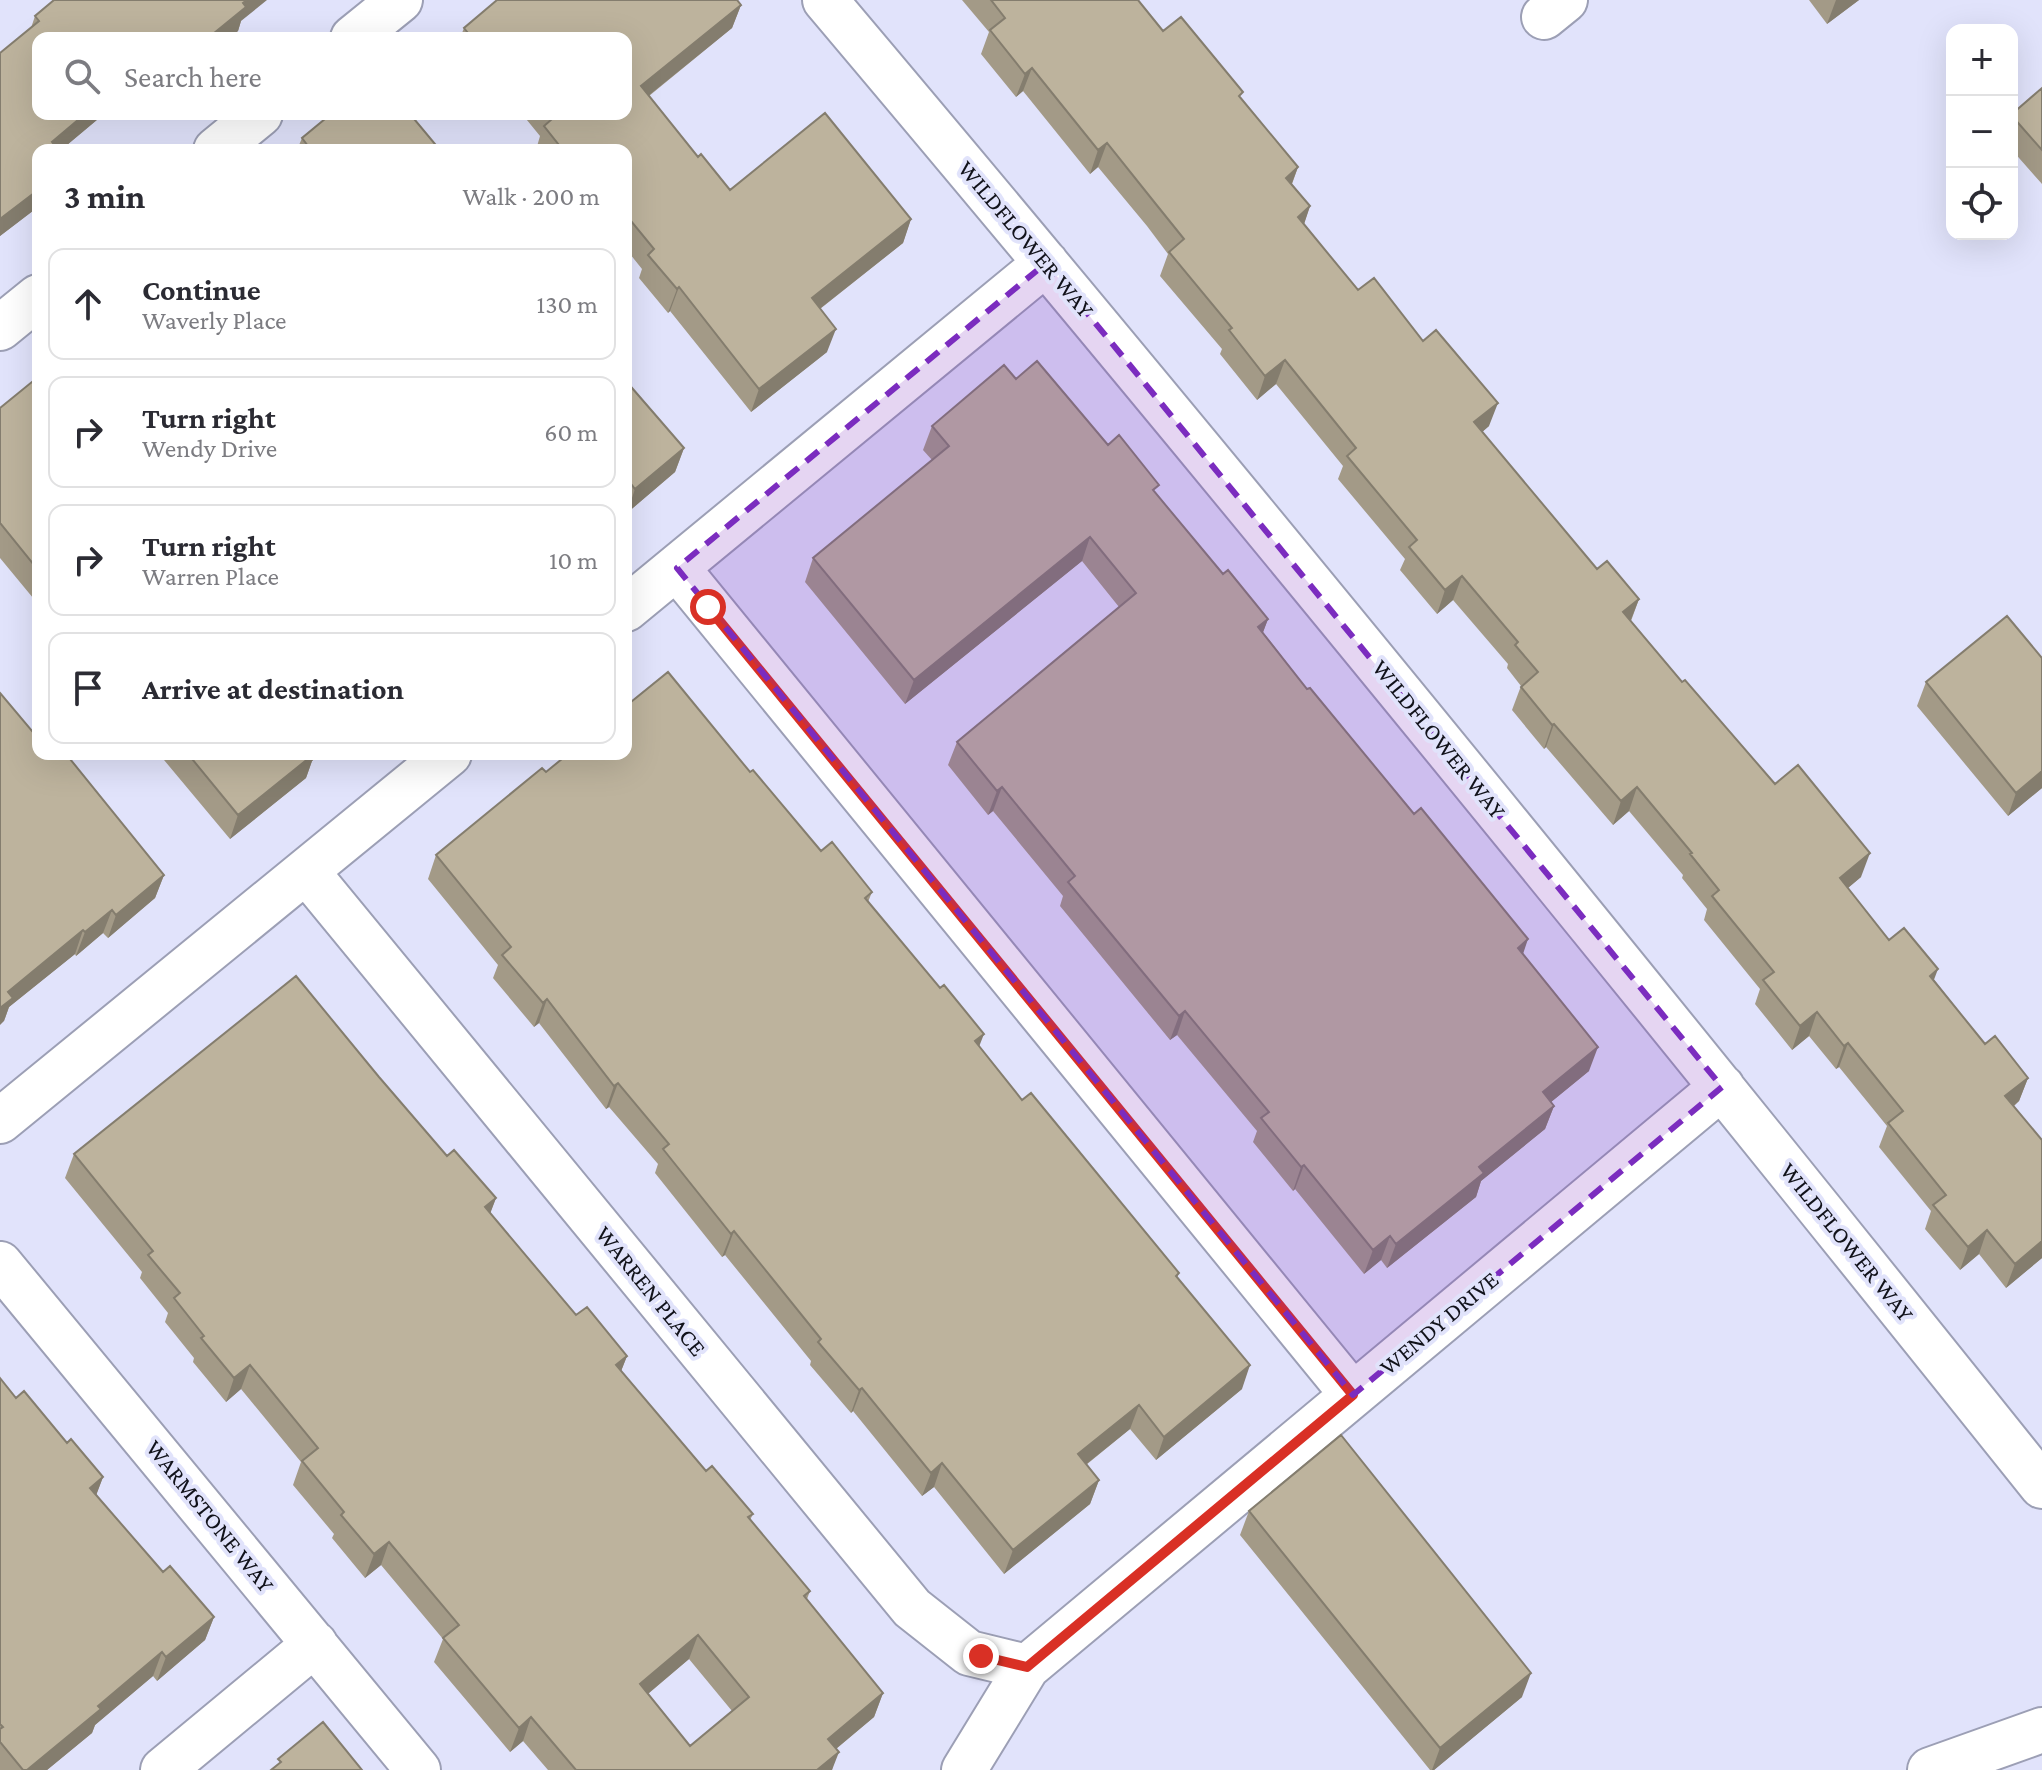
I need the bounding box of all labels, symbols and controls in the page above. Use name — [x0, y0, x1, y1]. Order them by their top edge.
map controls — [1946, 24, 2018, 240]
button: + — [1946, 24, 2018, 96]
search box — [32, 32, 632, 120]
icon: search — [60, 54, 104, 98]
text: Search here — [124, 60, 262, 93]
button: − — [1946, 96, 2018, 168]
street label: WILDFLOWER WAY — [953, 155, 1100, 323]
button: locate — [1946, 168, 2018, 240]
text: 3 min — [64, 178, 145, 215]
text: Walk · 200 m — [462, 182, 600, 211]
text: Continue — [142, 273, 261, 306]
icon: ahead — [66, 282, 110, 326]
text: 130 m — [537, 290, 598, 319]
text: Waverly Place — [142, 306, 287, 335]
text: Turn right — [142, 401, 276, 434]
icon: right — [66, 410, 110, 454]
text: 60 m — [544, 418, 598, 447]
text: Wendy Drive — [142, 434, 277, 463]
text: Turn right — [142, 529, 276, 562]
icon: right — [66, 538, 110, 582]
text: 10 m — [549, 546, 598, 575]
text: Warren Place — [142, 562, 279, 591]
route start — [690, 589, 726, 625]
street label: WILDFLOWER WAY — [1367, 654, 1512, 824]
icon: arrive — [66, 666, 110, 710]
text: Arrive at destination — [142, 672, 404, 705]
street label: WILDFLOWER WAY — [1775, 1157, 1920, 1327]
street label: WARREN PLACE — [591, 1220, 712, 1361]
street label: WENDY DRIVE — [1374, 1265, 1504, 1380]
street label: WARMSTONE WAY — [141, 1434, 280, 1597]
route end — [963, 1638, 999, 1674]

